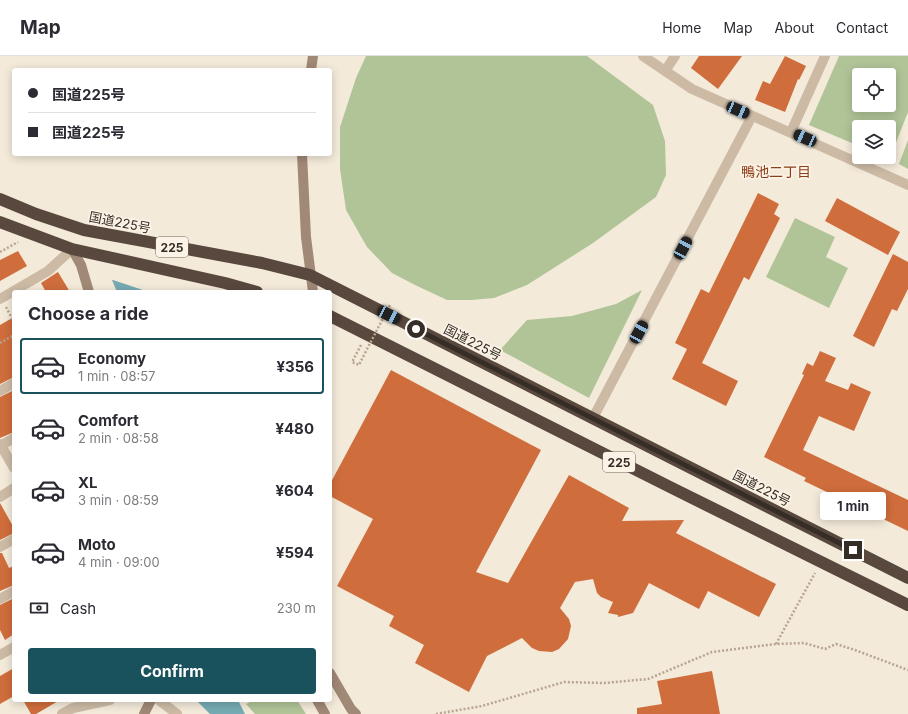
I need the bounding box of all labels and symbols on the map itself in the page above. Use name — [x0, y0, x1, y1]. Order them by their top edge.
car — [725, 100, 751, 120]
car — [792, 128, 818, 148]
district label: 鴨池二丁目 — [741, 163, 811, 180]
street label: 国道225号 — [88, 208, 152, 236]
car — [672, 235, 694, 261]
road number: 225 — [156, 237, 188, 257]
car — [376, 304, 402, 326]
car — [628, 319, 650, 345]
route start — [407, 320, 425, 338]
street label: 国道225号 — [441, 321, 505, 363]
road number: 225 — [603, 452, 635, 472]
street label: 国道225号 — [730, 467, 794, 509]
callout: 1 min — [820, 492, 886, 520]
route end — [844, 541, 862, 559]

